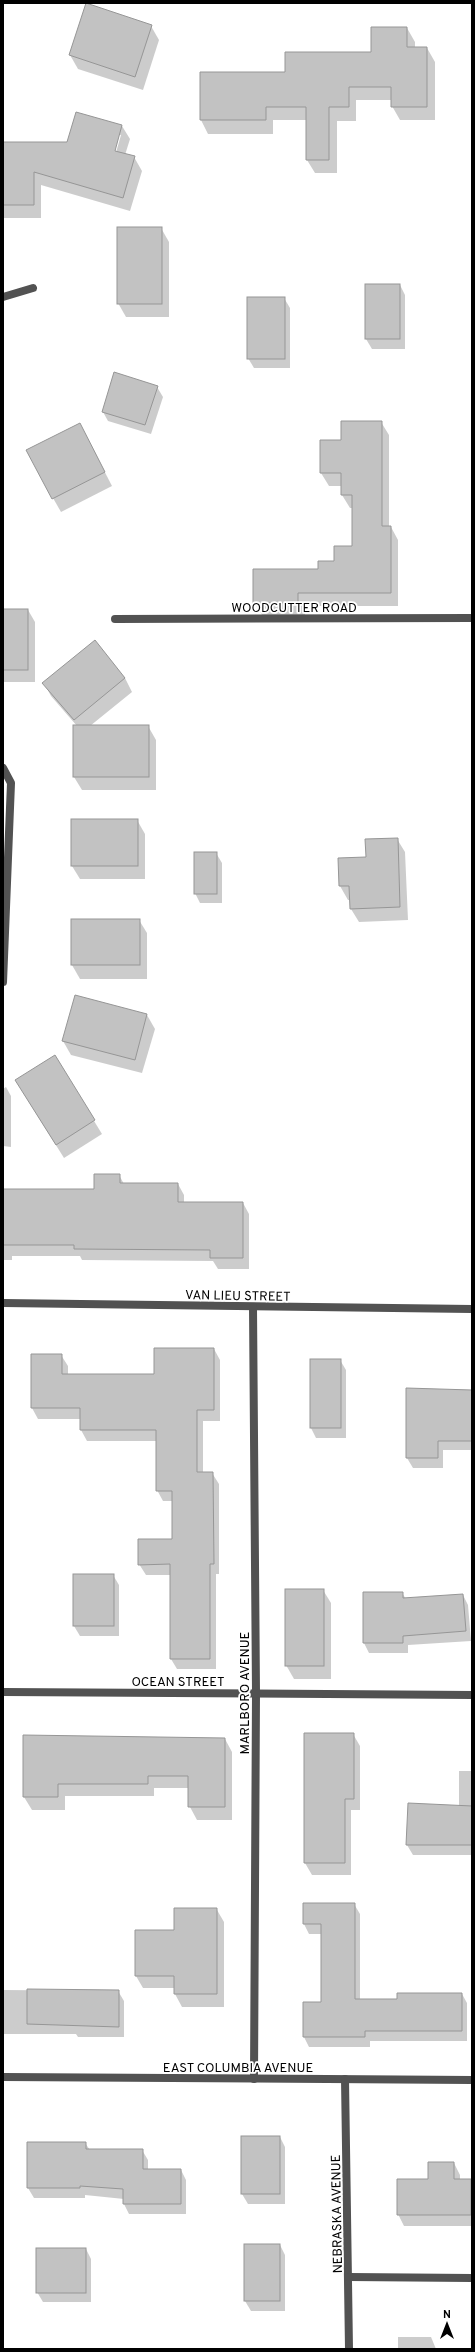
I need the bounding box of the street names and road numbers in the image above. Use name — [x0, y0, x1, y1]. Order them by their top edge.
street label: WOODCUTTER ROAD — [231, 601, 357, 617]
street label: VAN LIEU STREET — [185, 1288, 291, 1306]
street label: MARLBORO AVENUE — [238, 1632, 254, 1754]
street label: OCEAN STREET — [131, 1675, 225, 1691]
street label: EAST COLUMBIA AVENUE — [163, 2061, 313, 2077]
street label: NEBRASKA AVENUE — [329, 2154, 347, 2274]

